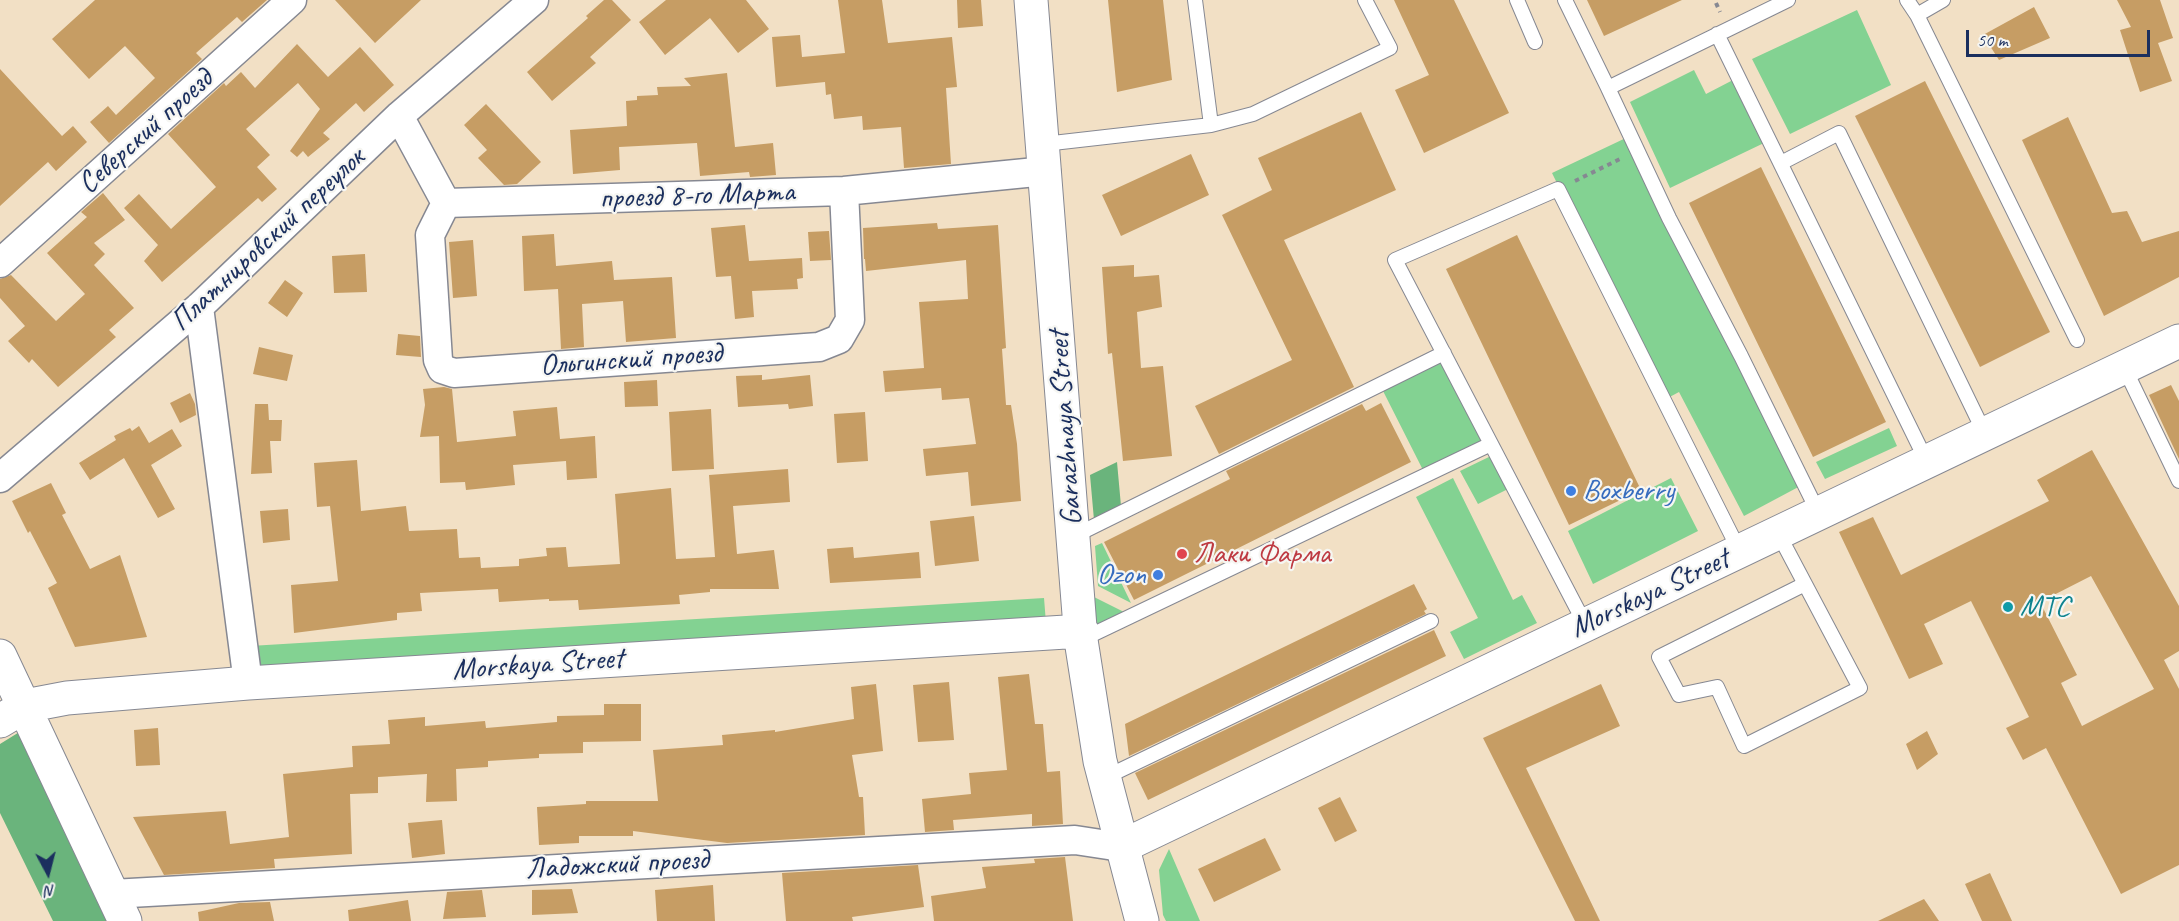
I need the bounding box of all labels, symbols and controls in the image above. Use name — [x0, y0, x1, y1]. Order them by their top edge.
scale bar — [1969, 18, 2154, 56]
text: 50 m — [1977, 29, 2008, 51]
street label: Северский проезд — [71, 62, 221, 202]
street label: Платнировский переулок — [163, 141, 373, 339]
street label: проезд 8-го Марта — [599, 175, 795, 217]
street label: Garazhnaya Street — [1041, 329, 1091, 527]
street label: Ольгинский проезд — [539, 336, 723, 384]
place label: Boxberry — [1583, 473, 1674, 509]
marker: Boxberry — [1564, 484, 1578, 498]
place label: Лаки Фарма — [1194, 536, 1330, 572]
street label: Morskaya Street — [1565, 541, 1735, 647]
marker: Лаки Фарма — [1175, 547, 1189, 561]
place label: Ozon — [1097, 557, 1146, 593]
marker: Ozon — [1151, 568, 1165, 582]
place label: МТС — [2020, 589, 2070, 625]
marker: МТС — [2001, 600, 2015, 614]
street label: Morskaya Street — [451, 641, 625, 689]
street label: Ладожский проезд — [525, 842, 709, 888]
north arrow — [18, 843, 78, 903]
text: N — [44, 880, 56, 901]

